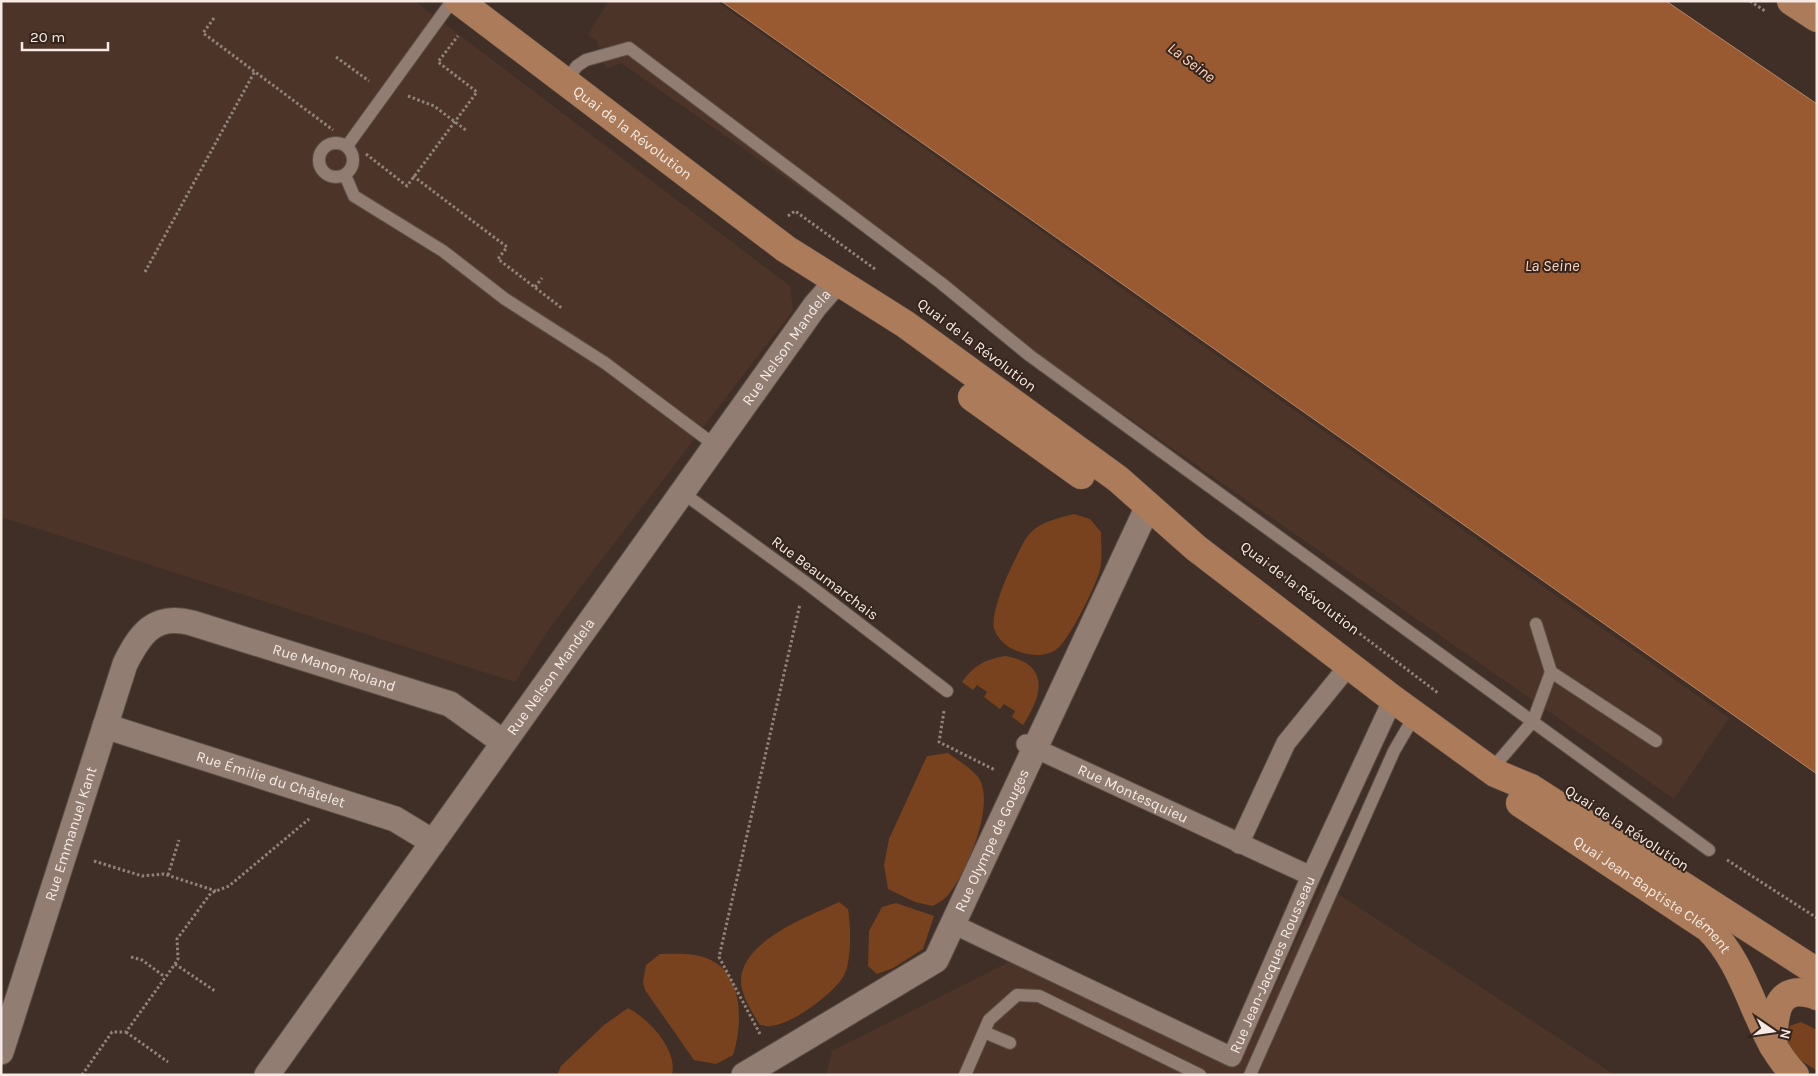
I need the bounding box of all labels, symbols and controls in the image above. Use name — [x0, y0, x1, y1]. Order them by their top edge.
scale bar — [22, 20, 109, 52]
text: 20 m — [30, 28, 65, 46]
water label: La Seine — [1164, 38, 1220, 87]
street label: Quai de la Révolution — [570, 82, 696, 184]
water label: La Seine — [1525, 256, 1580, 275]
street label: Rue Nelson Mandela — [738, 285, 835, 409]
street label: Quai de la Révolution — [914, 294, 1040, 396]
street label: Rue Beaumarchais — [768, 532, 882, 624]
street label: Quai de la Révolution — [1237, 537, 1363, 639]
street label: Rue Nelson Mandela — [503, 615, 599, 739]
street label: Rue Manon Roland — [270, 640, 398, 695]
street label: Rue Émilie du Châtelet — [194, 747, 348, 812]
street label: Rue Montesquieu — [1075, 760, 1191, 827]
street label: Rue Emmanuel Kant — [41, 764, 101, 903]
street label: Rue Olympe de Gouges — [951, 766, 1033, 915]
street label: Quai de la Révolution — [1561, 781, 1693, 875]
street label: Quai Jean-Baptiste Clément — [1570, 832, 1735, 957]
street label: Rue Jean-Jacques Rousseau — [1226, 873, 1319, 1056]
north arrow — [1748, 1006, 1798, 1056]
text: N — [1776, 1027, 1795, 1041]

